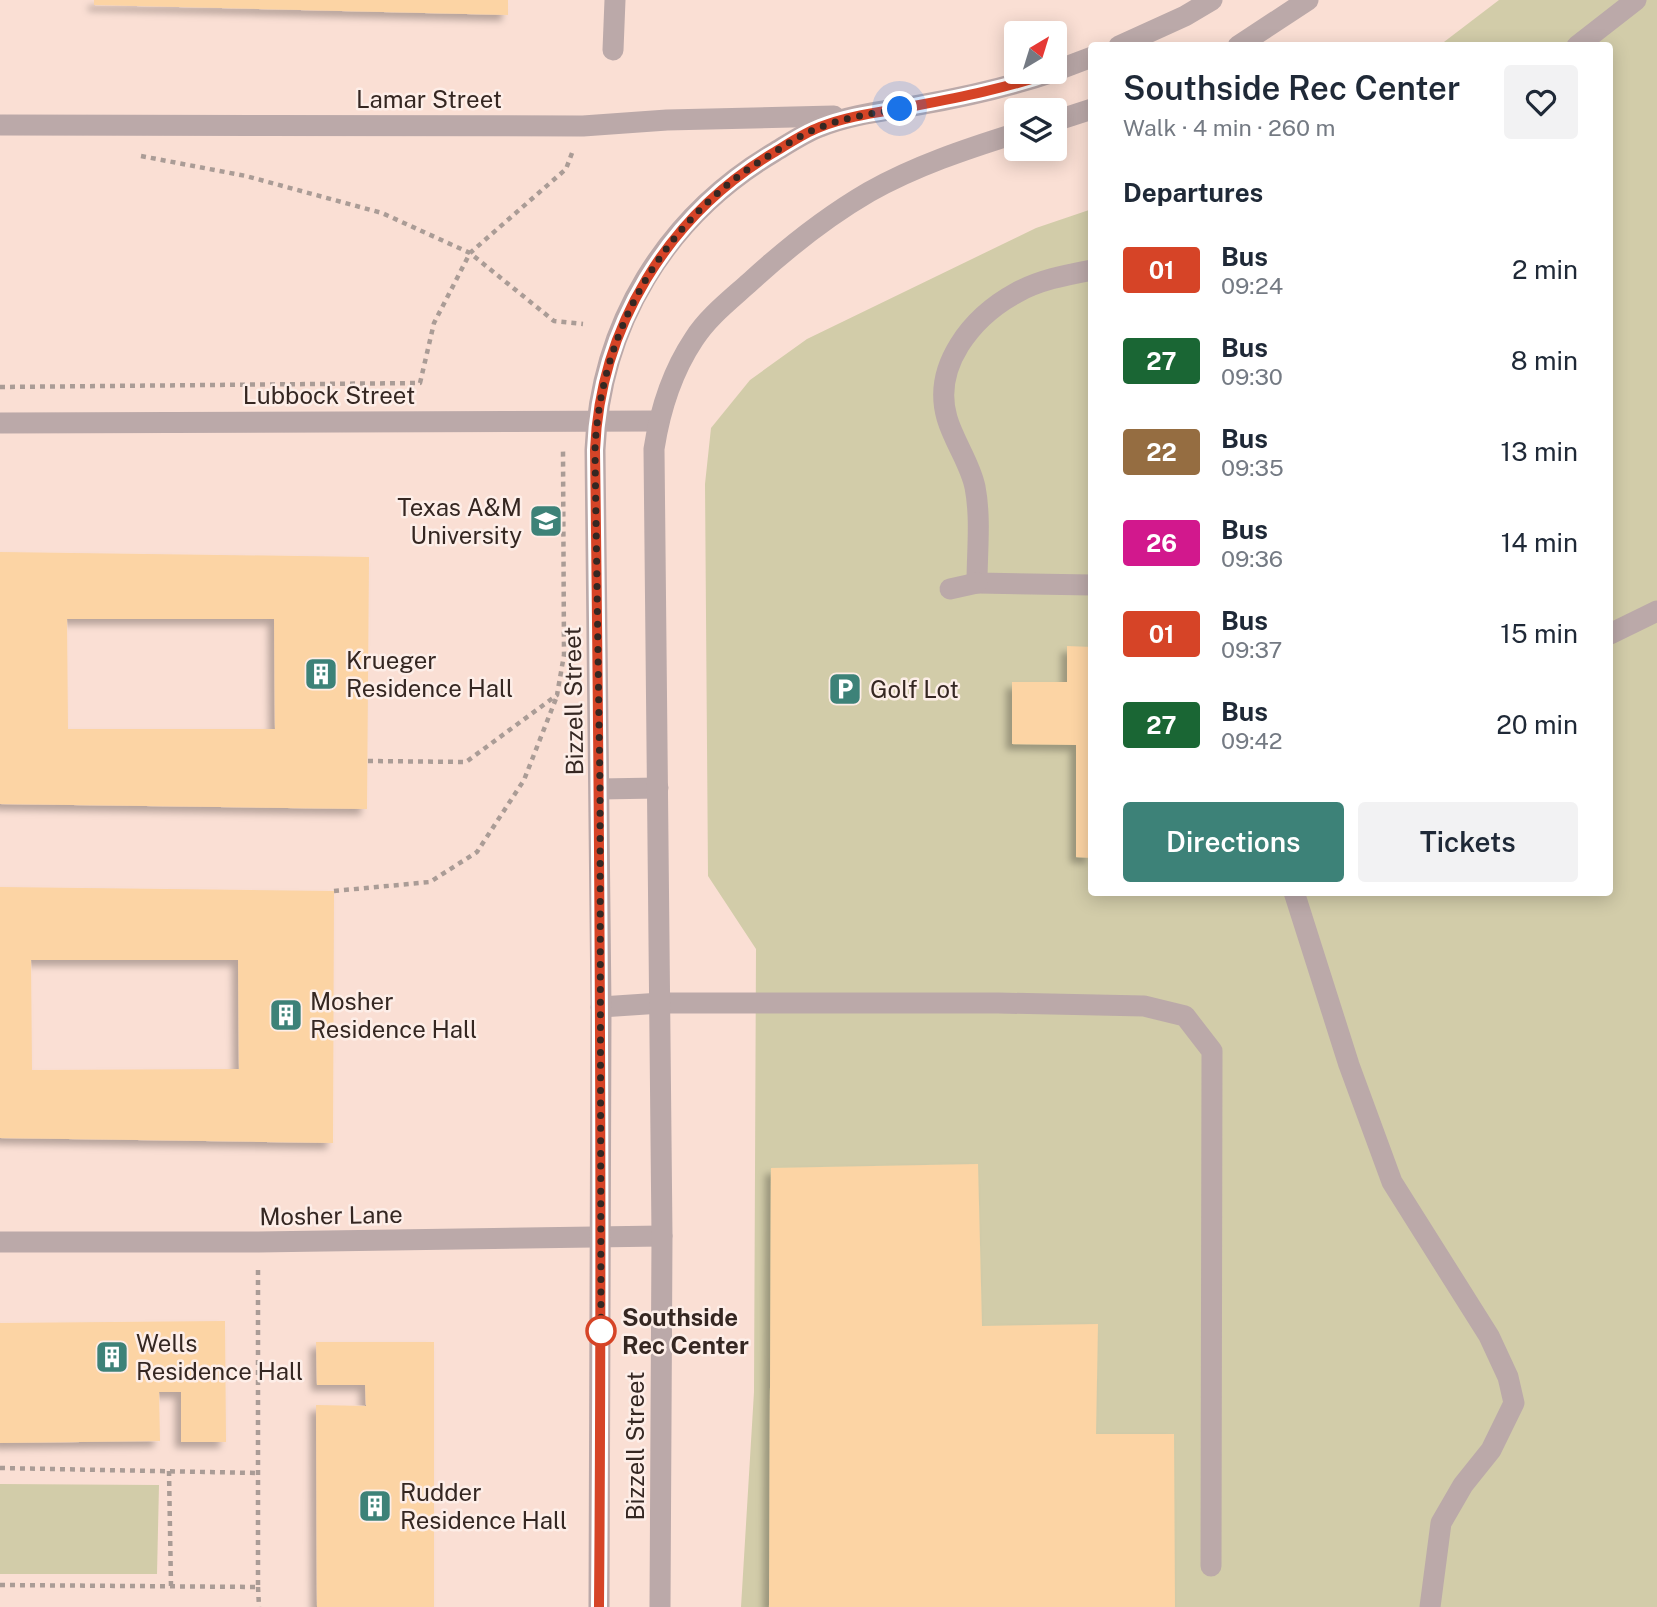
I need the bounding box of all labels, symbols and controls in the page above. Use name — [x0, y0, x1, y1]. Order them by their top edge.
north arrow — [1004, 21, 1068, 84]
map controls — [1004, 21, 1067, 161]
button: heart — [1504, 65, 1578, 139]
text: Southside Rec Center — [1123, 69, 1460, 107]
street label: Lamar Street — [356, 85, 502, 113]
your location — [882, 91, 917, 126]
button: layers — [1004, 98, 1067, 161]
text: Walk · 4 min · 260 m — [1123, 114, 1336, 141]
text: Departures — [1123, 177, 1263, 208]
text: Bus — [1221, 241, 1268, 272]
text: 2 min — [1512, 254, 1578, 285]
text: 01 — [1149, 256, 1174, 284]
text: 09:24 — [1221, 272, 1283, 299]
text: Bus — [1221, 332, 1268, 363]
text: 8 min — [1511, 345, 1578, 376]
text: 27 — [1146, 347, 1177, 375]
text: 09:30 — [1221, 363, 1283, 390]
street label: Lubbock Street — [243, 381, 415, 409]
text: Bus — [1221, 423, 1268, 454]
text: 13 min — [1501, 436, 1578, 467]
text: 22 — [1146, 438, 1177, 466]
text: 09:35 — [1221, 454, 1284, 481]
place label: Texas A&M University — [397, 493, 522, 549]
school or university icon: Texas A&M University — [527, 502, 565, 540]
text: Bus — [1221, 514, 1268, 545]
text: 14 min — [1501, 527, 1578, 558]
text: 26 — [1146, 529, 1177, 557]
text: 09:36 — [1221, 545, 1283, 572]
text: Bus — [1221, 605, 1268, 636]
text: 15 min — [1500, 618, 1578, 649]
text: 01 — [1149, 620, 1174, 648]
street label: Bizzell Street — [558, 626, 588, 776]
text: 09:37 — [1221, 636, 1282, 663]
place label: Krueger Residence Hall — [346, 646, 513, 702]
building icon: Krueger Residence Hall — [302, 655, 340, 693]
parking icon: Golf Lot — [826, 670, 864, 708]
place label: Golf Lot — [870, 675, 959, 703]
text: Bus — [1221, 696, 1268, 727]
text: 20 min — [1496, 709, 1578, 740]
text: 27 — [1146, 711, 1177, 739]
text: 09:42 — [1221, 727, 1283, 754]
button: Directions — [1123, 802, 1344, 882]
button: Tickets — [1358, 802, 1578, 882]
place label: Mosher Residence Hall — [310, 987, 477, 1043]
building icon: Mosher Residence Hall — [267, 996, 305, 1034]
street label: Mosher Lane — [259, 1200, 403, 1230]
place label: Southside Rec Center — [622, 1303, 749, 1359]
marker: Southside Rec Center — [586, 1316, 616, 1346]
place label: Wells Residence Hall — [136, 1329, 303, 1385]
building icon: Wells Residence Hall — [93, 1338, 131, 1376]
street label: Bizzell Street — [621, 1372, 649, 1520]
place label: Rudder Residence Hall — [400, 1478, 567, 1534]
building icon: Rudder Residence Hall — [356, 1487, 394, 1525]

